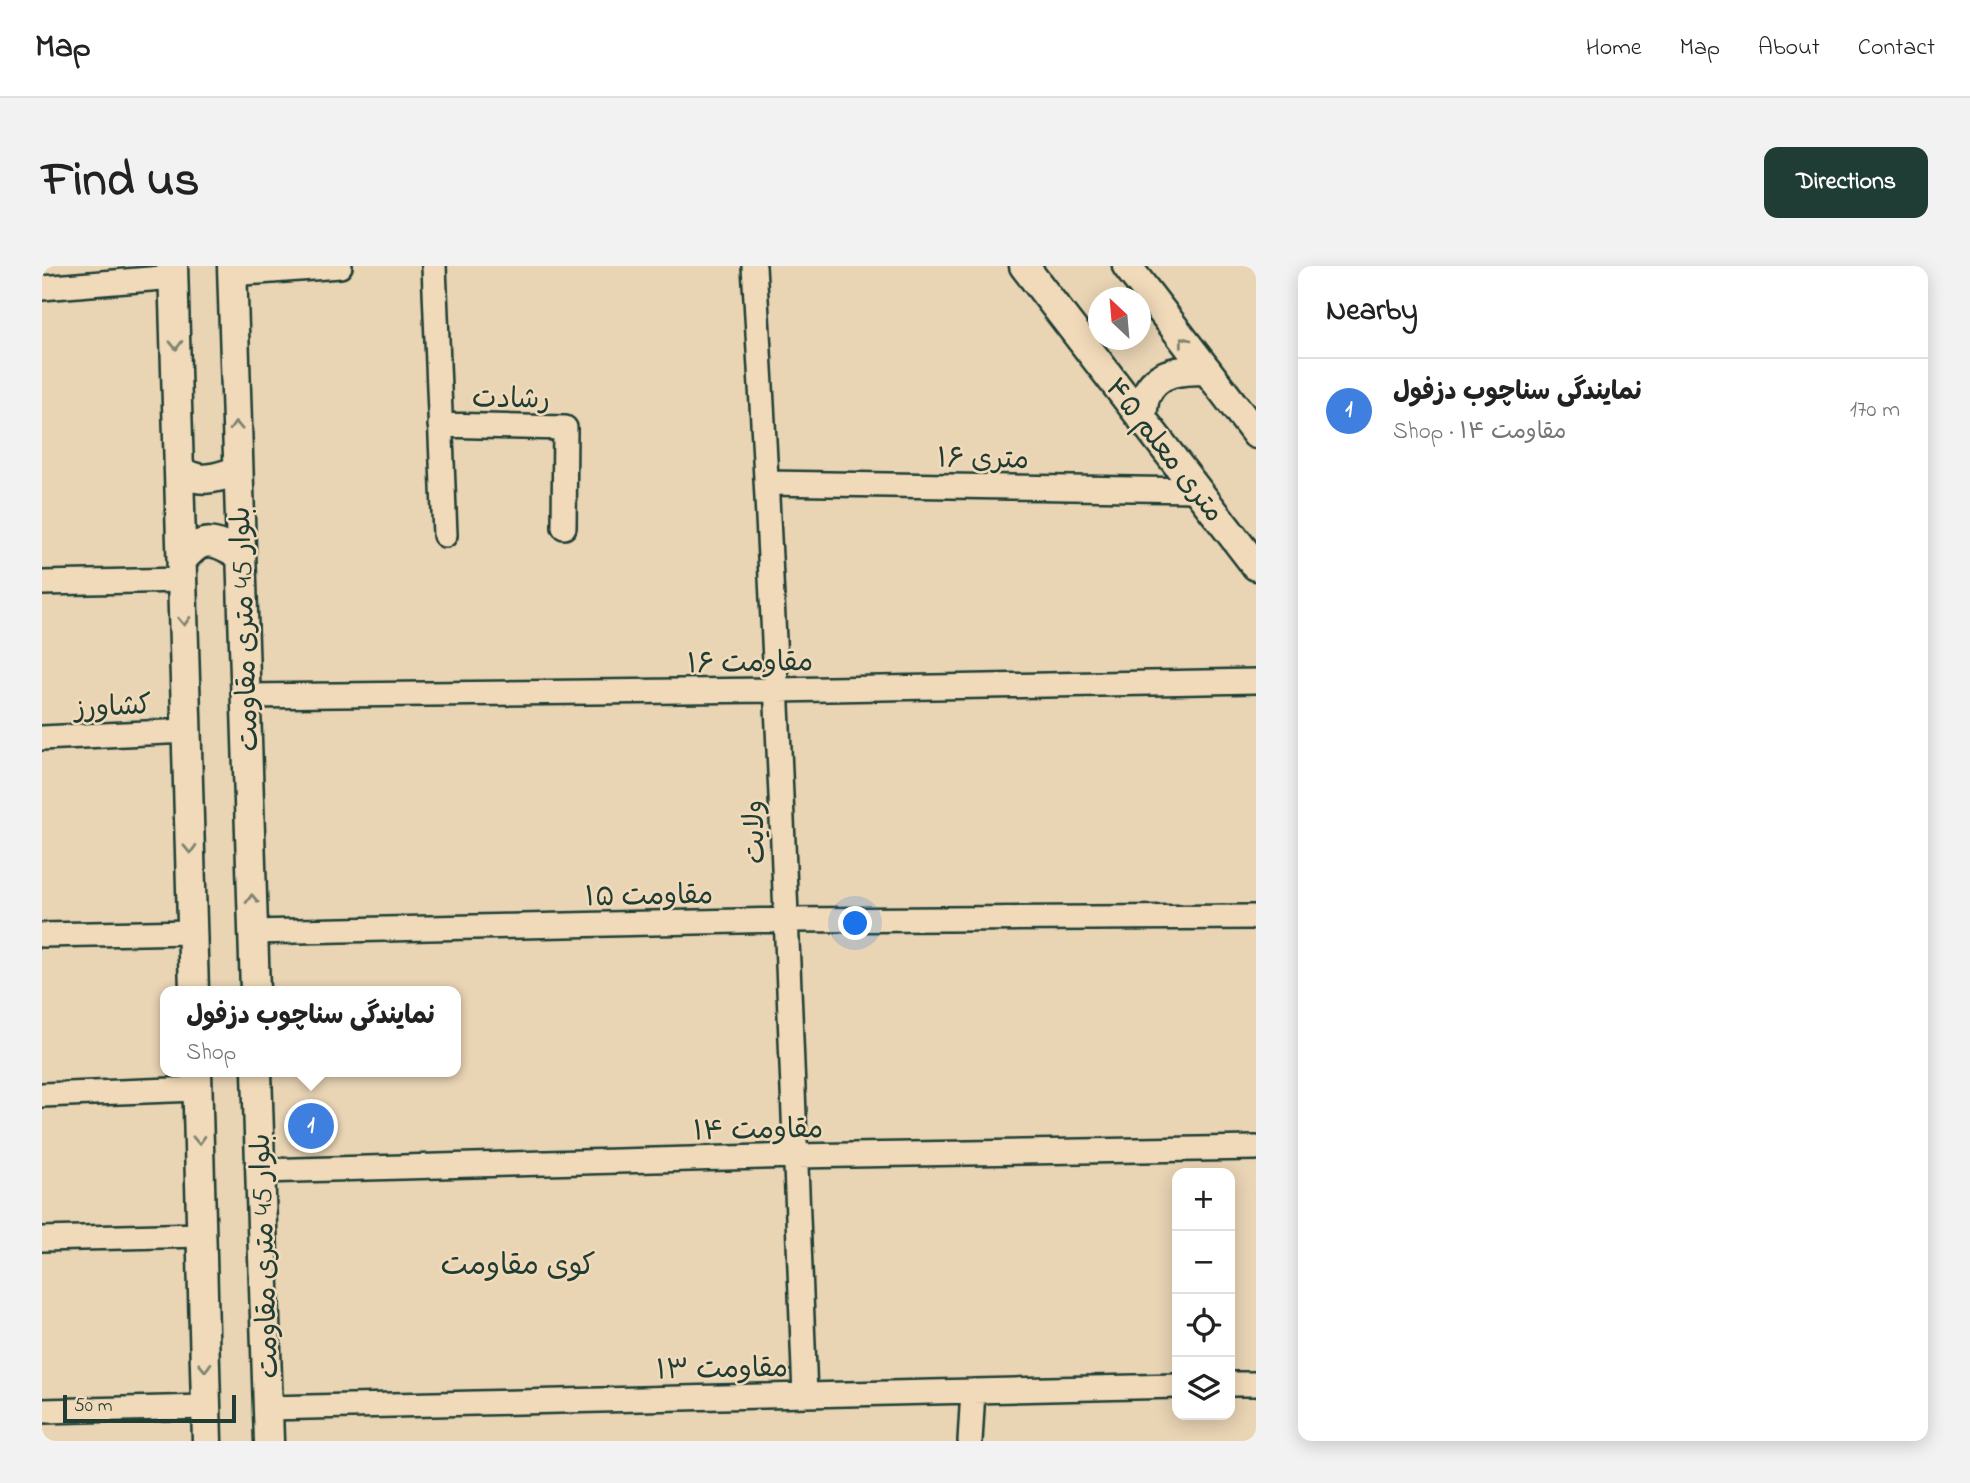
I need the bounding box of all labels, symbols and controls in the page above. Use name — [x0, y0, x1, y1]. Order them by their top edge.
text: Map — [35, 24, 91, 72]
text: Home — [1586, 31, 1642, 66]
text: Map — [1680, 31, 1720, 66]
text: About — [1758, 31, 1820, 66]
text: Contact — [1858, 31, 1935, 66]
text: Find us — [42, 146, 199, 218]
button: Directions — [1764, 147, 1928, 218]
north arrow — [1088, 287, 1151, 350]
text: Nearby — [1326, 290, 1418, 334]
one-way arrow — [1180, 336, 1193, 348]
one-way arrow — [168, 340, 184, 351]
street label: ۴۵ متری معلم — [1094, 370, 1233, 532]
text: نمایندگی سناچوب دزفول — [1393, 374, 1642, 412]
street label: رشادت — [472, 379, 550, 422]
text: 1 — [1345, 394, 1353, 427]
text: 170 m — [1850, 394, 1900, 427]
text: Shop · مقاومت ۱۴ — [1393, 416, 1566, 449]
one-way arrow — [229, 421, 244, 432]
street label: ۱۶ متری — [937, 439, 1029, 482]
street label: بلوار 45 متری مقاومت — [222, 506, 271, 752]
one-way arrow — [176, 616, 191, 627]
street label: مقاومت ۱۶ — [687, 643, 813, 686]
street label: کشاورز — [72, 686, 153, 731]
street label: ولایت — [735, 799, 778, 865]
one-way arrow — [183, 843, 198, 854]
street label: مقاومت ۱۵ — [585, 876, 714, 919]
one-way arrow — [244, 893, 259, 904]
your location — [838, 906, 872, 940]
popup — [160, 986, 461, 1077]
text: نمایندگی سناچوب دزفول — [186, 998, 435, 1036]
text: Shop — [186, 1037, 236, 1070]
pin: 1 — [288, 1100, 334, 1152]
street label: مقاومت ۱۴ — [693, 1110, 823, 1153]
street label: بلوار 45 متری مقاومت — [242, 1133, 291, 1379]
one-way arrow — [191, 1135, 206, 1146]
map controls — [1172, 1168, 1235, 1420]
button: + — [1172, 1168, 1235, 1231]
button: − — [1172, 1231, 1235, 1294]
district label: کوی مقاومت — [440, 1245, 596, 1289]
button: locate — [1172, 1294, 1235, 1357]
street label: مقاومت ۱۳ — [656, 1349, 788, 1392]
button: layers — [1172, 1357, 1235, 1420]
one-way arrow — [197, 1363, 213, 1373]
scale bar — [63, 1392, 236, 1424]
text: 50 m — [74, 1393, 113, 1420]

